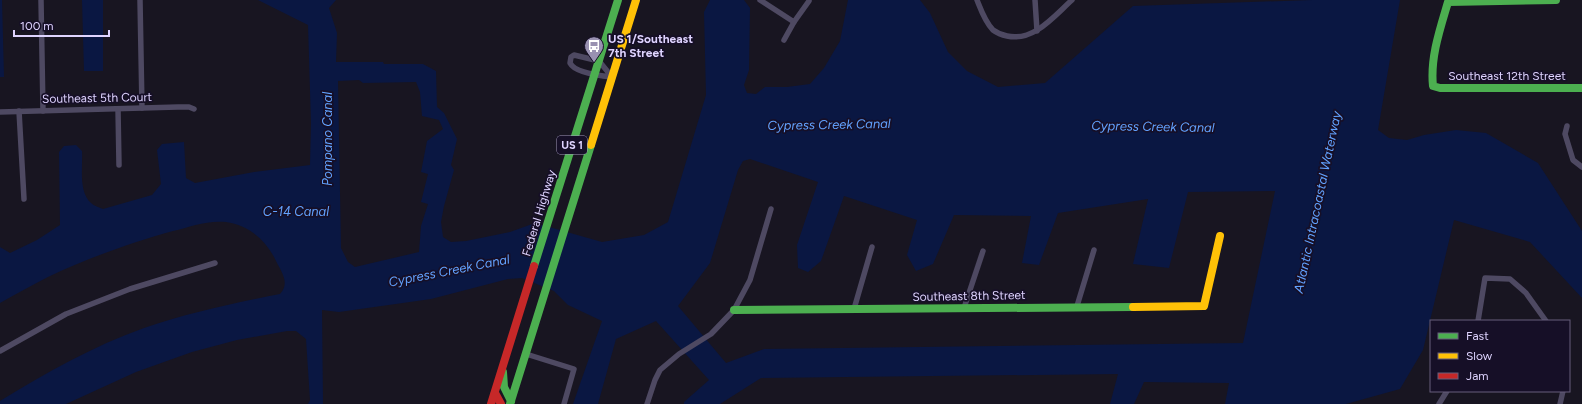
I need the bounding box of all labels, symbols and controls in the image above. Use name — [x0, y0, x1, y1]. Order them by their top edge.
scale bar — [14, 12, 109, 38]
text: 100 m — [20, 19, 54, 33]
place label: US 1/Southeast 7th Street — [608, 32, 693, 60]
bus stop icon: US 1/Southeast 7th Street — [583, 35, 605, 63]
street label: Southeast 12th Street — [1448, 69, 1566, 83]
street label: Southeast 5th Court — [42, 90, 153, 106]
water label: Pompano Canal — [320, 92, 335, 186]
water label: Atlantic Intracoastal Waterway — [1291, 109, 1344, 295]
water label: Cypress Creek Canal — [767, 116, 891, 133]
water label: Cypress Creek Canal — [1091, 118, 1215, 135]
road number: US 1 — [557, 136, 587, 154]
street label: Federal Highway — [519, 168, 559, 258]
water label: C-14 Canal — [263, 204, 329, 219]
water label: Cypress Creek Canal — [387, 251, 511, 290]
street label: Southeast 8th Street — [912, 288, 1026, 304]
legend — [1430, 320, 1570, 392]
text: Fast — [1466, 329, 1489, 343]
text: Slow — [1466, 349, 1493, 363]
text: Jam — [1466, 369, 1489, 383]

